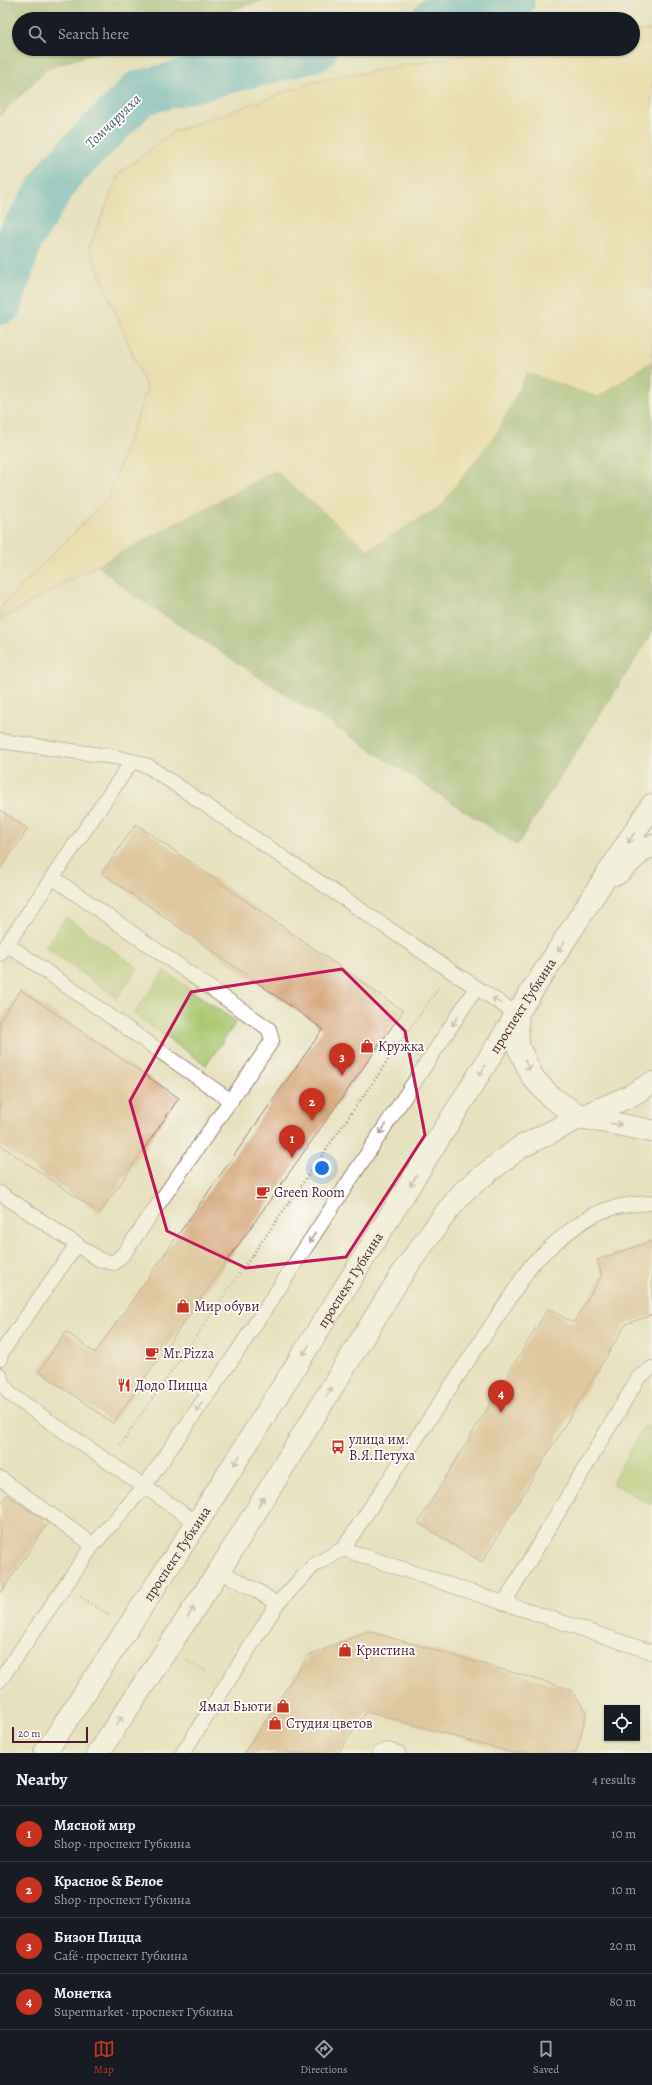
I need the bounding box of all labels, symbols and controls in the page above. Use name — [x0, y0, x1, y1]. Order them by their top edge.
search box — [12, 12, 640, 56]
icon: search — [26, 23, 48, 45]
text: Search here — [58, 24, 129, 44]
water label: Томчаруяха — [81, 89, 145, 153]
one-way arrow — [627, 832, 635, 843]
one-way arrow — [557, 941, 565, 952]
street label: проспект Губкина — [485, 954, 561, 1057]
one-way arrow — [492, 997, 503, 1005]
one-way arrow — [450, 1015, 459, 1026]
place label: Кружка — [378, 1037, 425, 1056]
shop icon: Кружка — [359, 1038, 375, 1054]
pin: 3 — [329, 1043, 355, 1076]
one-way arrow — [524, 1058, 531, 1070]
one-way arrow — [478, 1065, 486, 1076]
pin: 2 — [299, 1088, 325, 1121]
one-way arrow — [609, 1121, 622, 1128]
one-way arrow — [379, 1123, 387, 1134]
pin: 1 — [279, 1125, 305, 1158]
your location — [312, 1158, 332, 1178]
one-way arrow — [409, 1175, 417, 1186]
place label: Green Room — [274, 1183, 345, 1202]
cafe icon: Green Room — [255, 1184, 271, 1200]
street label: проспект Губкина — [313, 1228, 387, 1331]
one-way arrow — [308, 1232, 316, 1243]
place label: Мир обуви — [194, 1297, 259, 1316]
shop icon: Мир обуви — [175, 1298, 191, 1314]
place label: Mr.Pizza — [163, 1344, 215, 1363]
one-way arrow — [302, 1344, 310, 1356]
cafe icon: Mr.Pizza — [144, 1345, 160, 1361]
place label: Додо Пицца — [135, 1376, 208, 1395]
restaurant icon: Додо Пицца — [116, 1377, 132, 1393]
pin: 4 — [488, 1380, 514, 1413]
one-way arrow — [325, 1386, 333, 1398]
one-way arrow — [195, 1402, 203, 1413]
place label: улица им. В.Я.Петуха — [348, 1430, 416, 1465]
bus stop icon: улица им. В.Я.Петуха — [330, 1439, 346, 1455]
one-way arrow — [233, 1454, 241, 1465]
one-way arrow — [257, 1496, 265, 1508]
street label: проспект Губкина — [139, 1502, 215, 1605]
one-way arrow — [187, 1607, 195, 1618]
place label: Кристина — [356, 1641, 416, 1660]
shop icon: Кристина — [337, 1642, 353, 1658]
place label: Ямал Бьюти — [199, 1697, 272, 1716]
shop icon: Ямал Бьюти — [275, 1698, 291, 1714]
map controls — [604, 1705, 640, 1741]
button: locate — [604, 1705, 640, 1741]
place label: Студия цветов — [286, 1714, 373, 1733]
one-way arrow — [115, 1715, 123, 1726]
shop icon: Студия цветов — [267, 1715, 283, 1731]
scale bar — [12, 1725, 88, 1744]
text: 20 m — [18, 1726, 40, 1741]
text: Nearby — [16, 1768, 67, 1791]
text: 4 results — [592, 1771, 636, 1788]
text: Мясной мир — [54, 1815, 136, 1835]
text: 1 — [27, 1825, 31, 1842]
text: 10 m — [611, 1825, 636, 1842]
text: Shop · проспект Губкина — [54, 1835, 191, 1852]
text: Красное & Белое — [54, 1871, 163, 1891]
text: 2 — [26, 1881, 32, 1898]
text: 10 m — [611, 1881, 636, 1898]
text: Shop · проспект Губкина — [54, 1891, 191, 1908]
text: Бизон Пицца — [54, 1927, 142, 1947]
text: 3 — [26, 1937, 32, 1954]
text: 20 m — [610, 1937, 636, 1954]
text: Café · проспект Губкина — [54, 1947, 188, 1964]
text: Монетка — [54, 1983, 112, 2003]
text: 4 — [26, 1993, 32, 2010]
text: 80 m — [609, 1993, 636, 2010]
text: Supermarket · проспект Губкина — [54, 2003, 233, 2020]
tab: Map — [93, 2038, 115, 2077]
tab: Directions — [300, 2038, 348, 2077]
tab: Saved — [533, 2038, 559, 2077]

